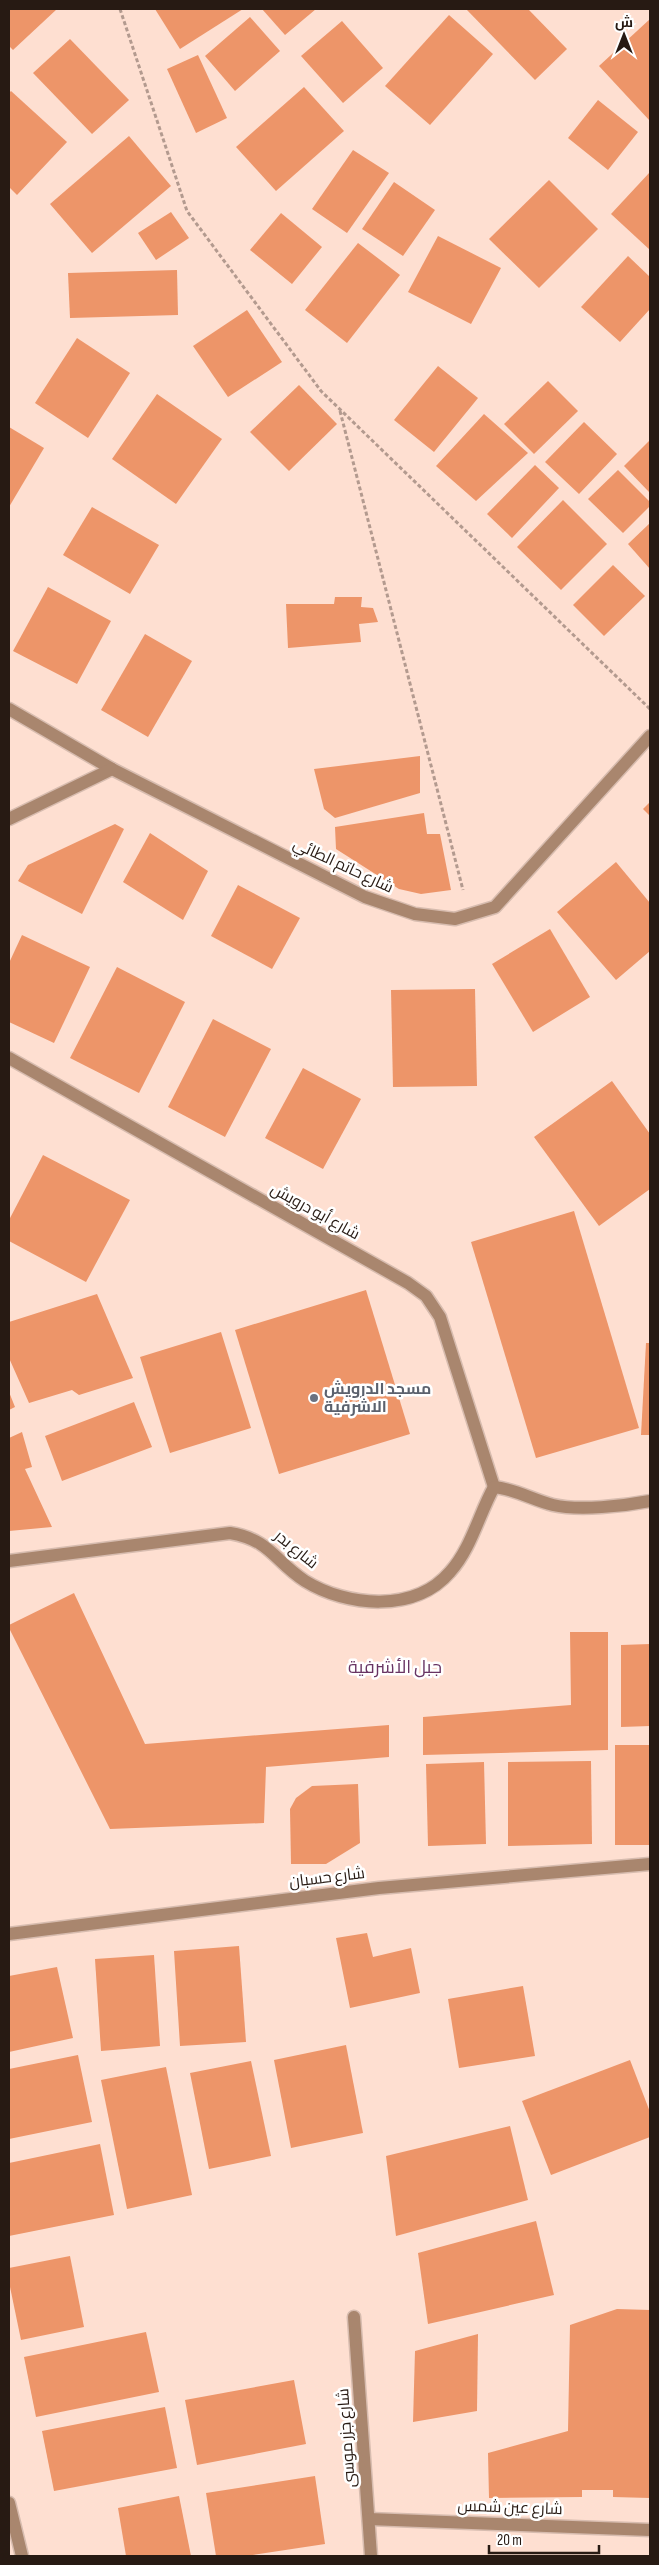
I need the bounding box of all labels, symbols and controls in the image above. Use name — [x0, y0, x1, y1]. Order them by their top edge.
north arrow — [599, 10, 649, 60]
text: ش — [615, 14, 633, 31]
street label: شارع حاتم الطائي — [289, 834, 396, 900]
street label: شارع أبو درويش — [267, 1179, 363, 1245]
place label: مسجد الدرويش الاشرفية — [324, 1380, 431, 1417]
marker: مسجد الدرويش الاشرفية — [308, 1392, 320, 1404]
street label: شارع بدر — [269, 1526, 322, 1574]
district label: جبل الأشرفية — [348, 1657, 442, 1678]
street label: شارع حسبان — [288, 1864, 366, 1893]
street label: شارع جزر موسى — [334, 2388, 361, 2488]
street label: شارع عين شمس — [457, 2497, 563, 2520]
scale bar — [489, 2522, 599, 2554]
text: 20 m — [497, 2531, 522, 2550]

